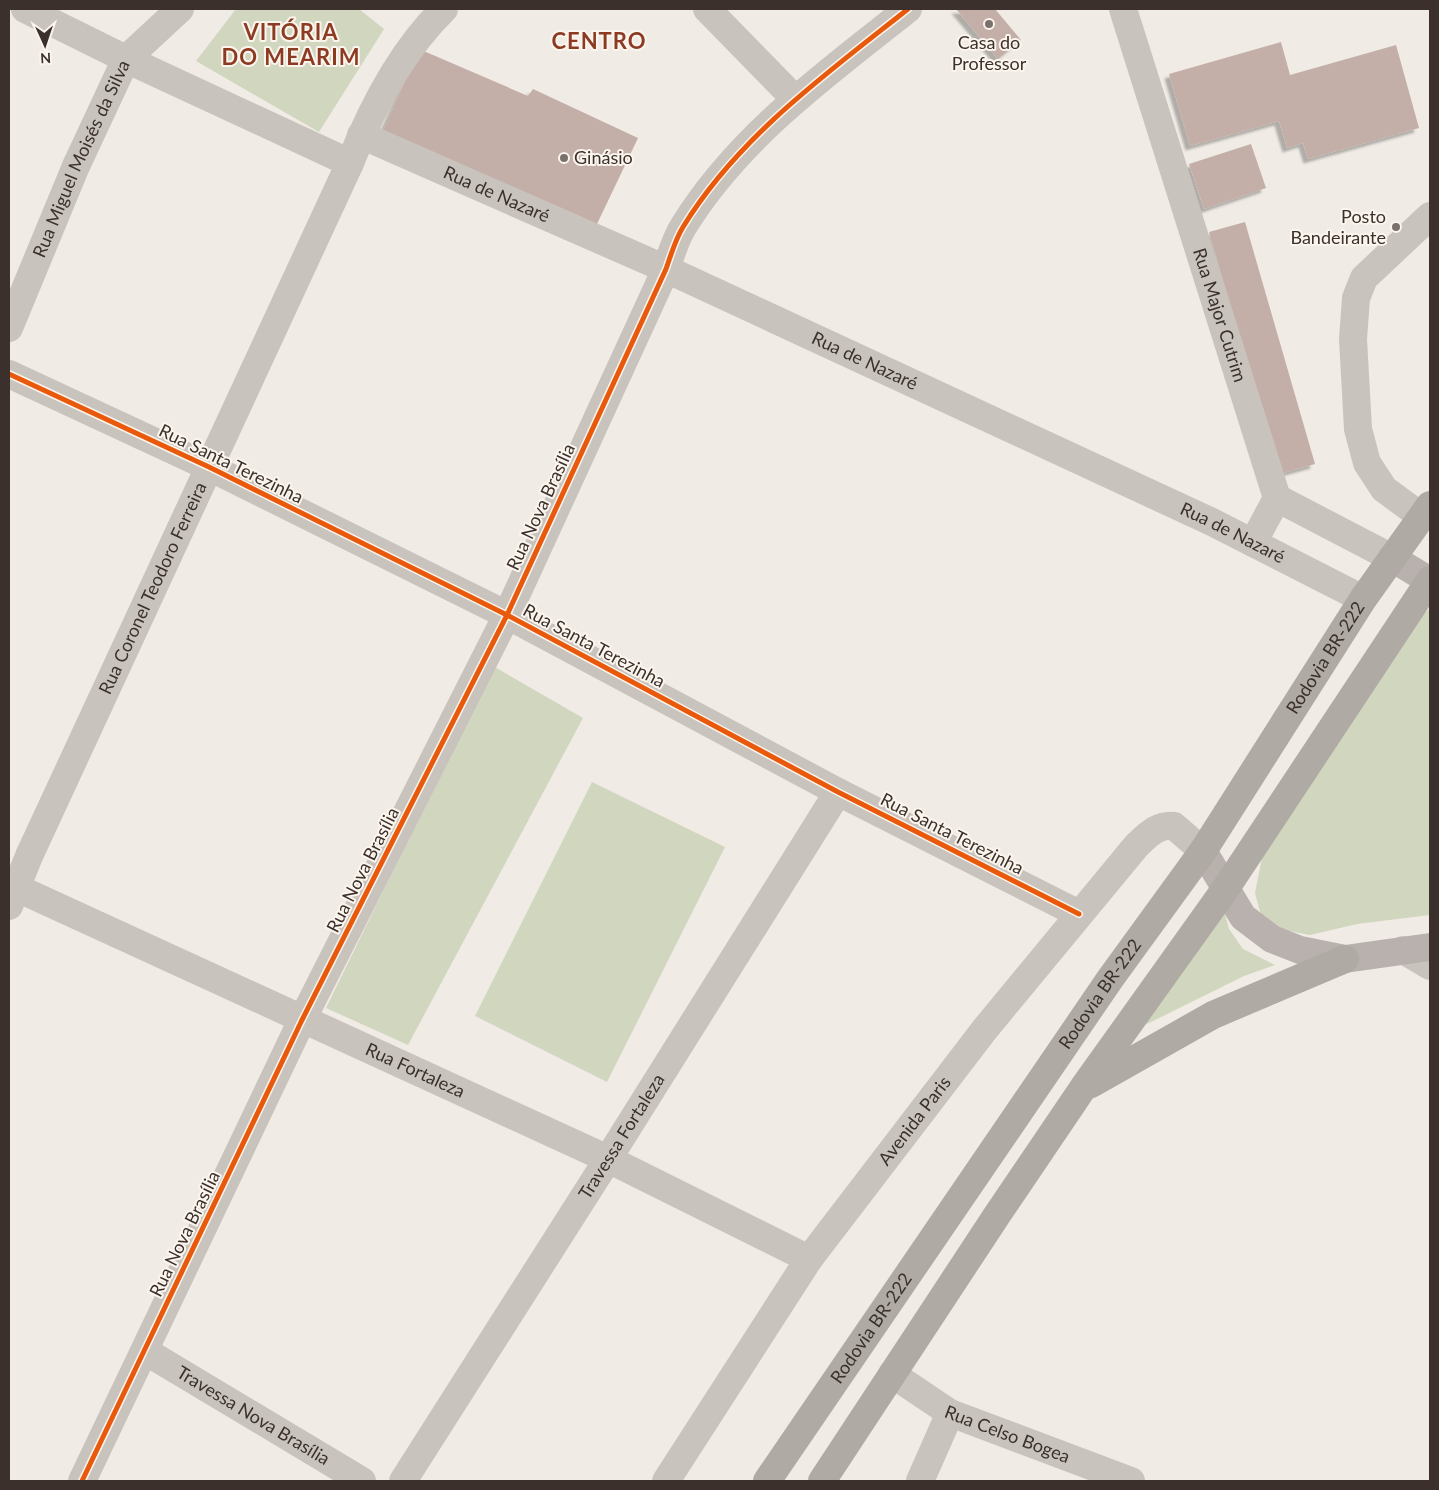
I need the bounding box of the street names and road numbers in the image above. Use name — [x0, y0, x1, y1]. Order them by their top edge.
street label: Rua Miguel Moisés da Silva — [27, 56, 134, 261]
street label: Rua de Nazaré — [440, 161, 554, 227]
street label: Rua Major Cutrim — [1189, 245, 1252, 385]
street label: Rua de Nazaré — [809, 326, 921, 394]
street label: Rua Santa Terezinha — [156, 419, 307, 508]
street label: Rua Nova Brasília — [501, 440, 579, 573]
street label: Rua Coronel Teodoro Ferreira — [94, 478, 211, 697]
street label: Rua de Nazaré — [1177, 497, 1289, 567]
street label: Rodovia BR-222 — [1281, 597, 1369, 718]
street label: Rua Santa Terezinha — [520, 598, 669, 692]
street label: Rua Santa Terezinha — [877, 788, 1028, 879]
street label: Rua Nova Brasília — [321, 803, 403, 936]
street label: Rodovia BR-222 — [1054, 934, 1145, 1053]
street label: Rua Fortaleza — [362, 1037, 469, 1102]
street label: Travessa Fortaleza — [573, 1069, 669, 1203]
street label: Avenida Paris — [873, 1071, 955, 1169]
street label: Rua Nova Brasília — [144, 1167, 224, 1300]
street label: Rodovia BR-222 — [825, 1268, 916, 1387]
street label: Travessa Nova Brasília — [173, 1361, 334, 1469]
street label: Rua Celso Bogea — [942, 1400, 1073, 1467]

